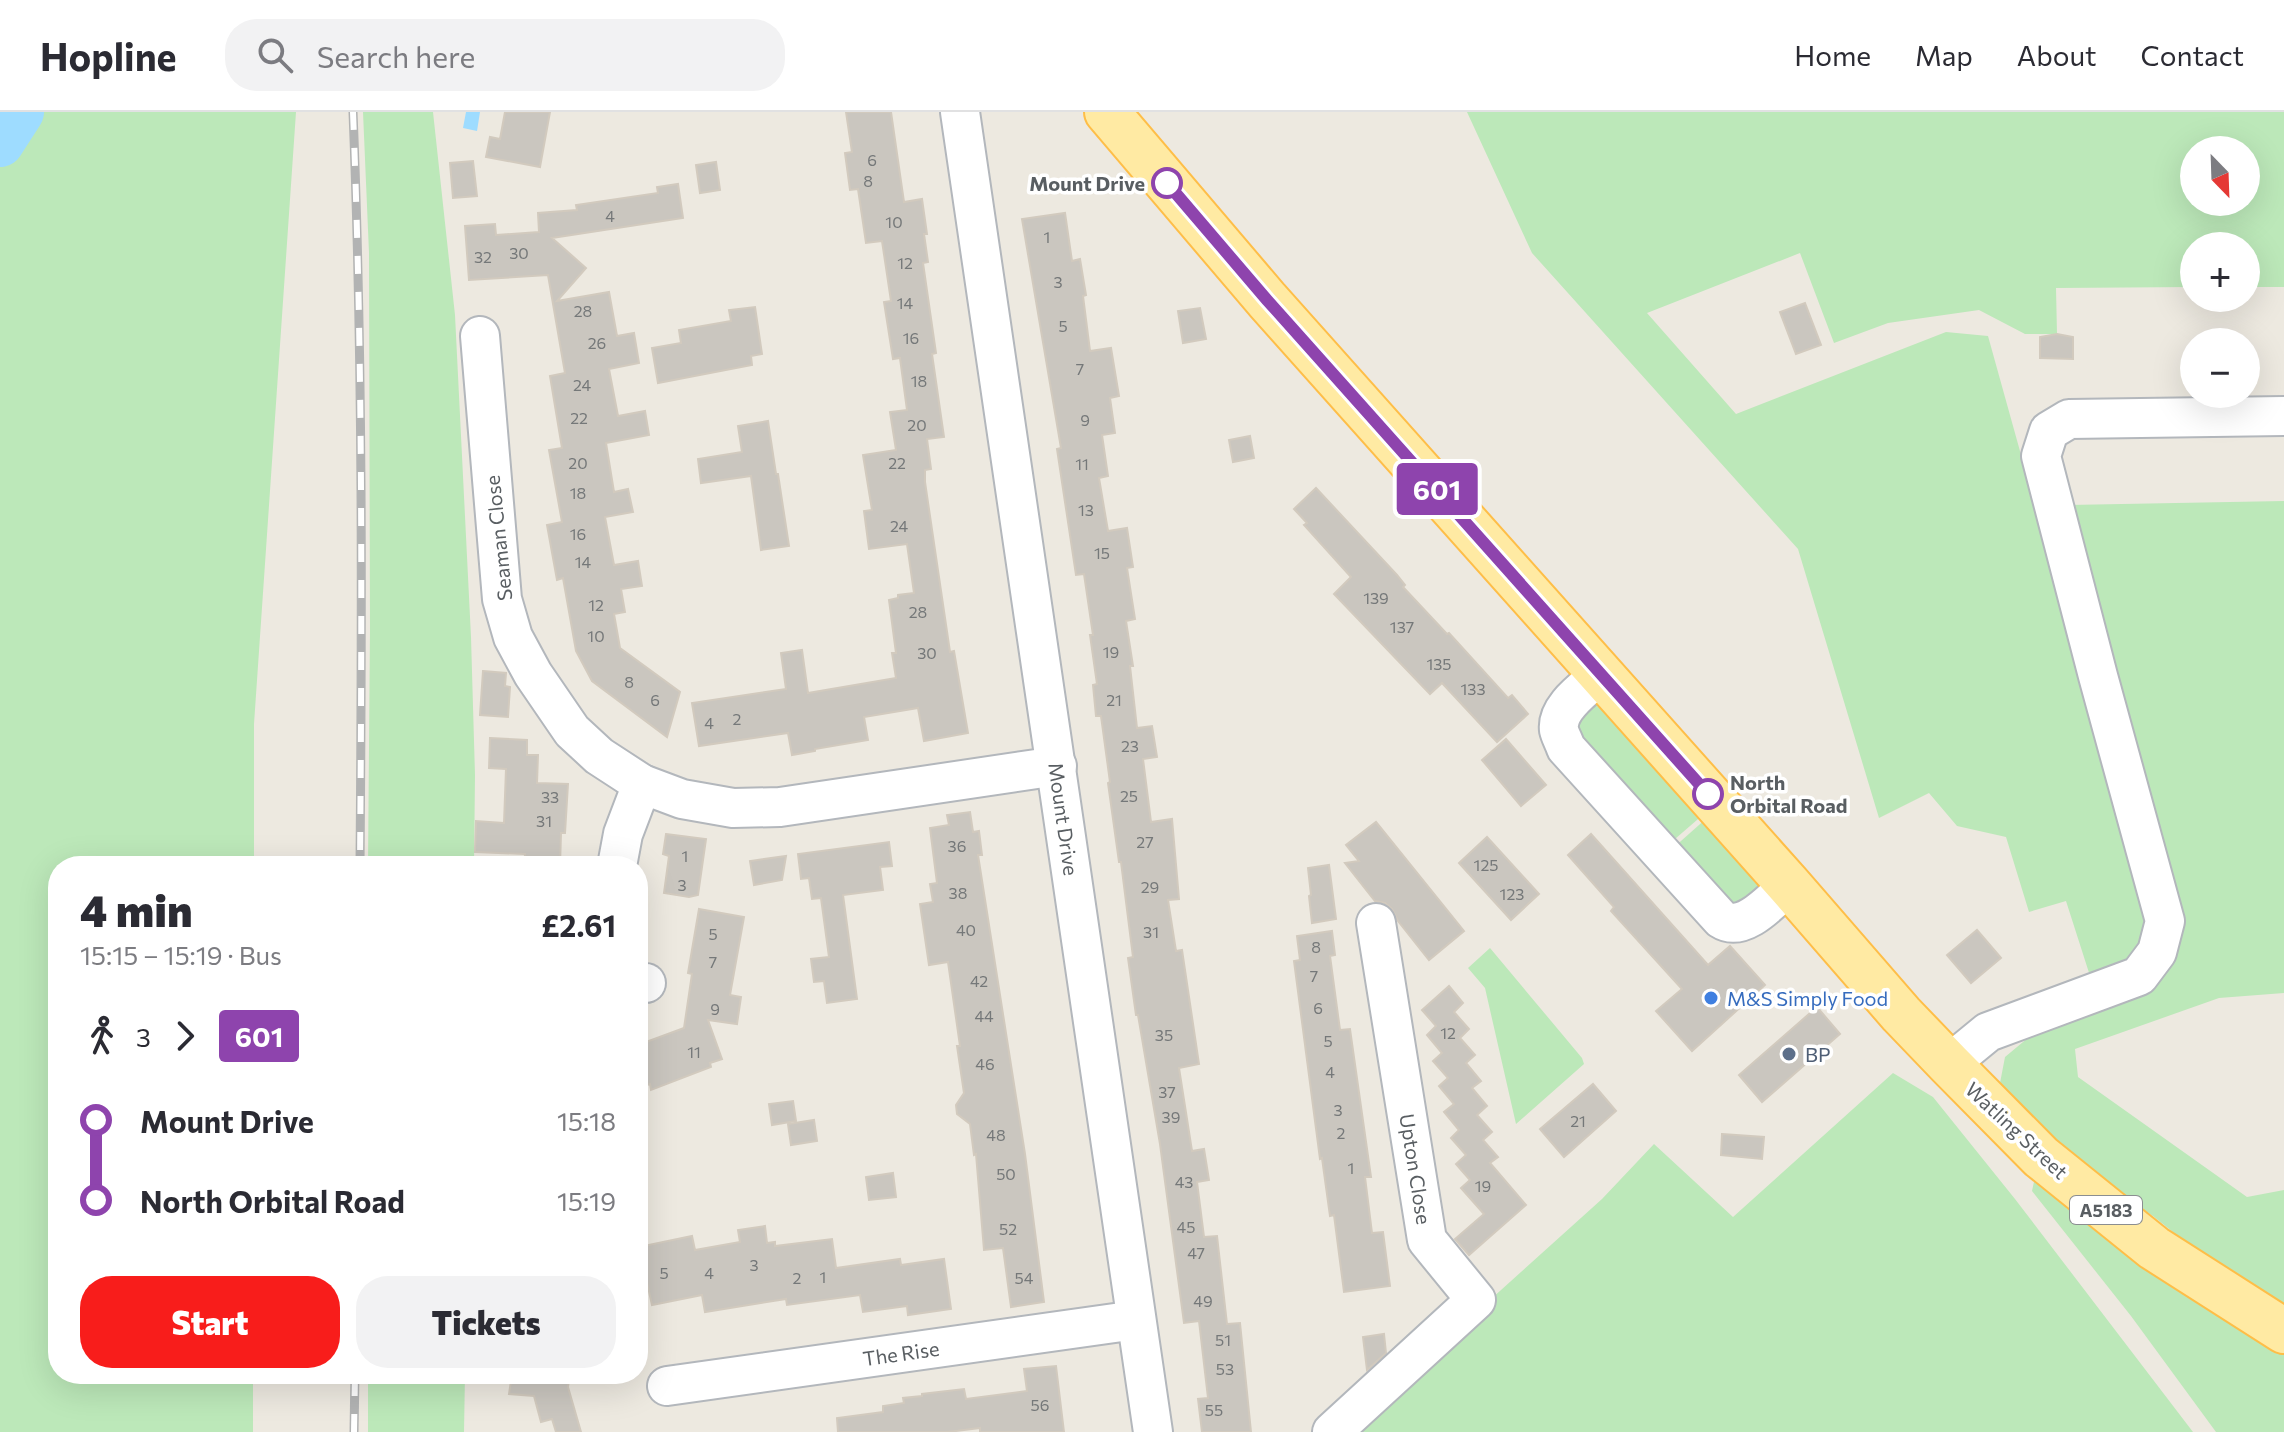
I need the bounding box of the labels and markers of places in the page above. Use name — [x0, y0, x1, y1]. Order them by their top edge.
marker: Mount Drive — [1152, 168, 1182, 198]
place label: Mount Drive — [1029, 171, 1145, 195]
place label: North Orbital Road — [1730, 770, 1848, 817]
marker: North Orbital Road — [1693, 779, 1723, 809]
place label: M&S Simply Food — [1727, 986, 1888, 1010]
marker: M&S Simply Food — [1702, 989, 1720, 1007]
place label: BP — [1805, 1042, 1830, 1066]
marker: BP — [1780, 1045, 1798, 1063]

